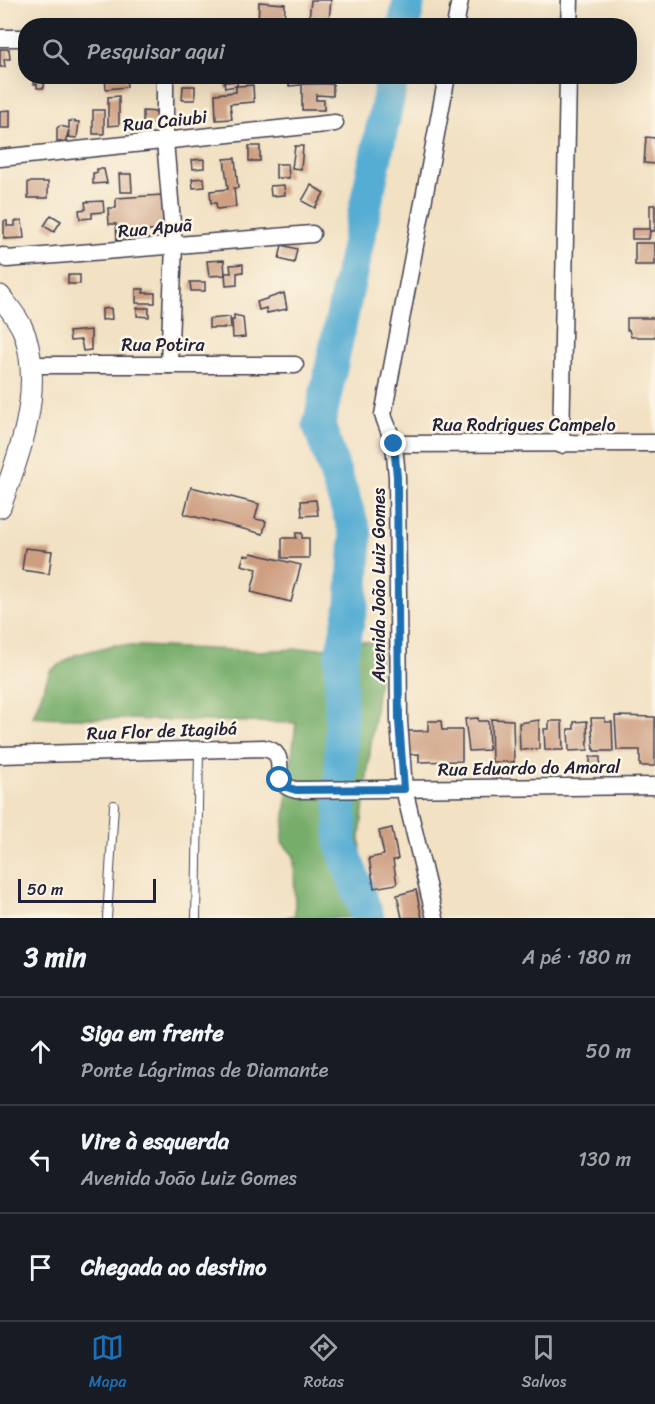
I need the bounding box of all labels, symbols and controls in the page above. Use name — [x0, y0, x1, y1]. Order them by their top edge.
search box — [18, 18, 637, 84]
text: Pesquisar aqui — [87, 32, 225, 71]
icon: search — [39, 35, 72, 68]
street label: Rua Caiubi — [122, 101, 209, 141]
street label: Rua Apuã — [117, 209, 194, 247]
street label: Rua Potira — [121, 329, 205, 361]
street label: Rua Rodrigues Campelo — [432, 409, 616, 441]
route end — [380, 430, 406, 456]
street label: Avenida João Luiz Gomes — [363, 487, 395, 683]
street label: Rua Flor de Itagibá — [86, 712, 238, 750]
street label: Rua Eduardo do Amaral — [438, 750, 621, 786]
route start — [266, 766, 292, 792]
text: 50 m — [27, 875, 63, 904]
scale bar — [18, 876, 156, 904]
text: 3 min — [24, 934, 86, 980]
text: A pé · 180 m — [522, 940, 631, 975]
text: Siga em frente — [81, 1014, 224, 1053]
text: 50 m — [586, 1034, 631, 1069]
icon: ahead — [24, 1035, 57, 1068]
text: Ponte Lágrimas de Diamante — [81, 1053, 328, 1088]
text: Vire à esquerda — [81, 1122, 229, 1161]
text: 130 m — [578, 1142, 631, 1177]
icon: left — [24, 1143, 57, 1176]
text: Avenida João Luiz Gomes — [81, 1161, 297, 1196]
text: Chegada ao destino — [81, 1248, 266, 1287]
icon: arrive — [24, 1251, 57, 1284]
tab: Mapa — [89, 1331, 126, 1396]
tab: Rotas — [304, 1331, 344, 1396]
tab: Salvos — [521, 1331, 566, 1396]

